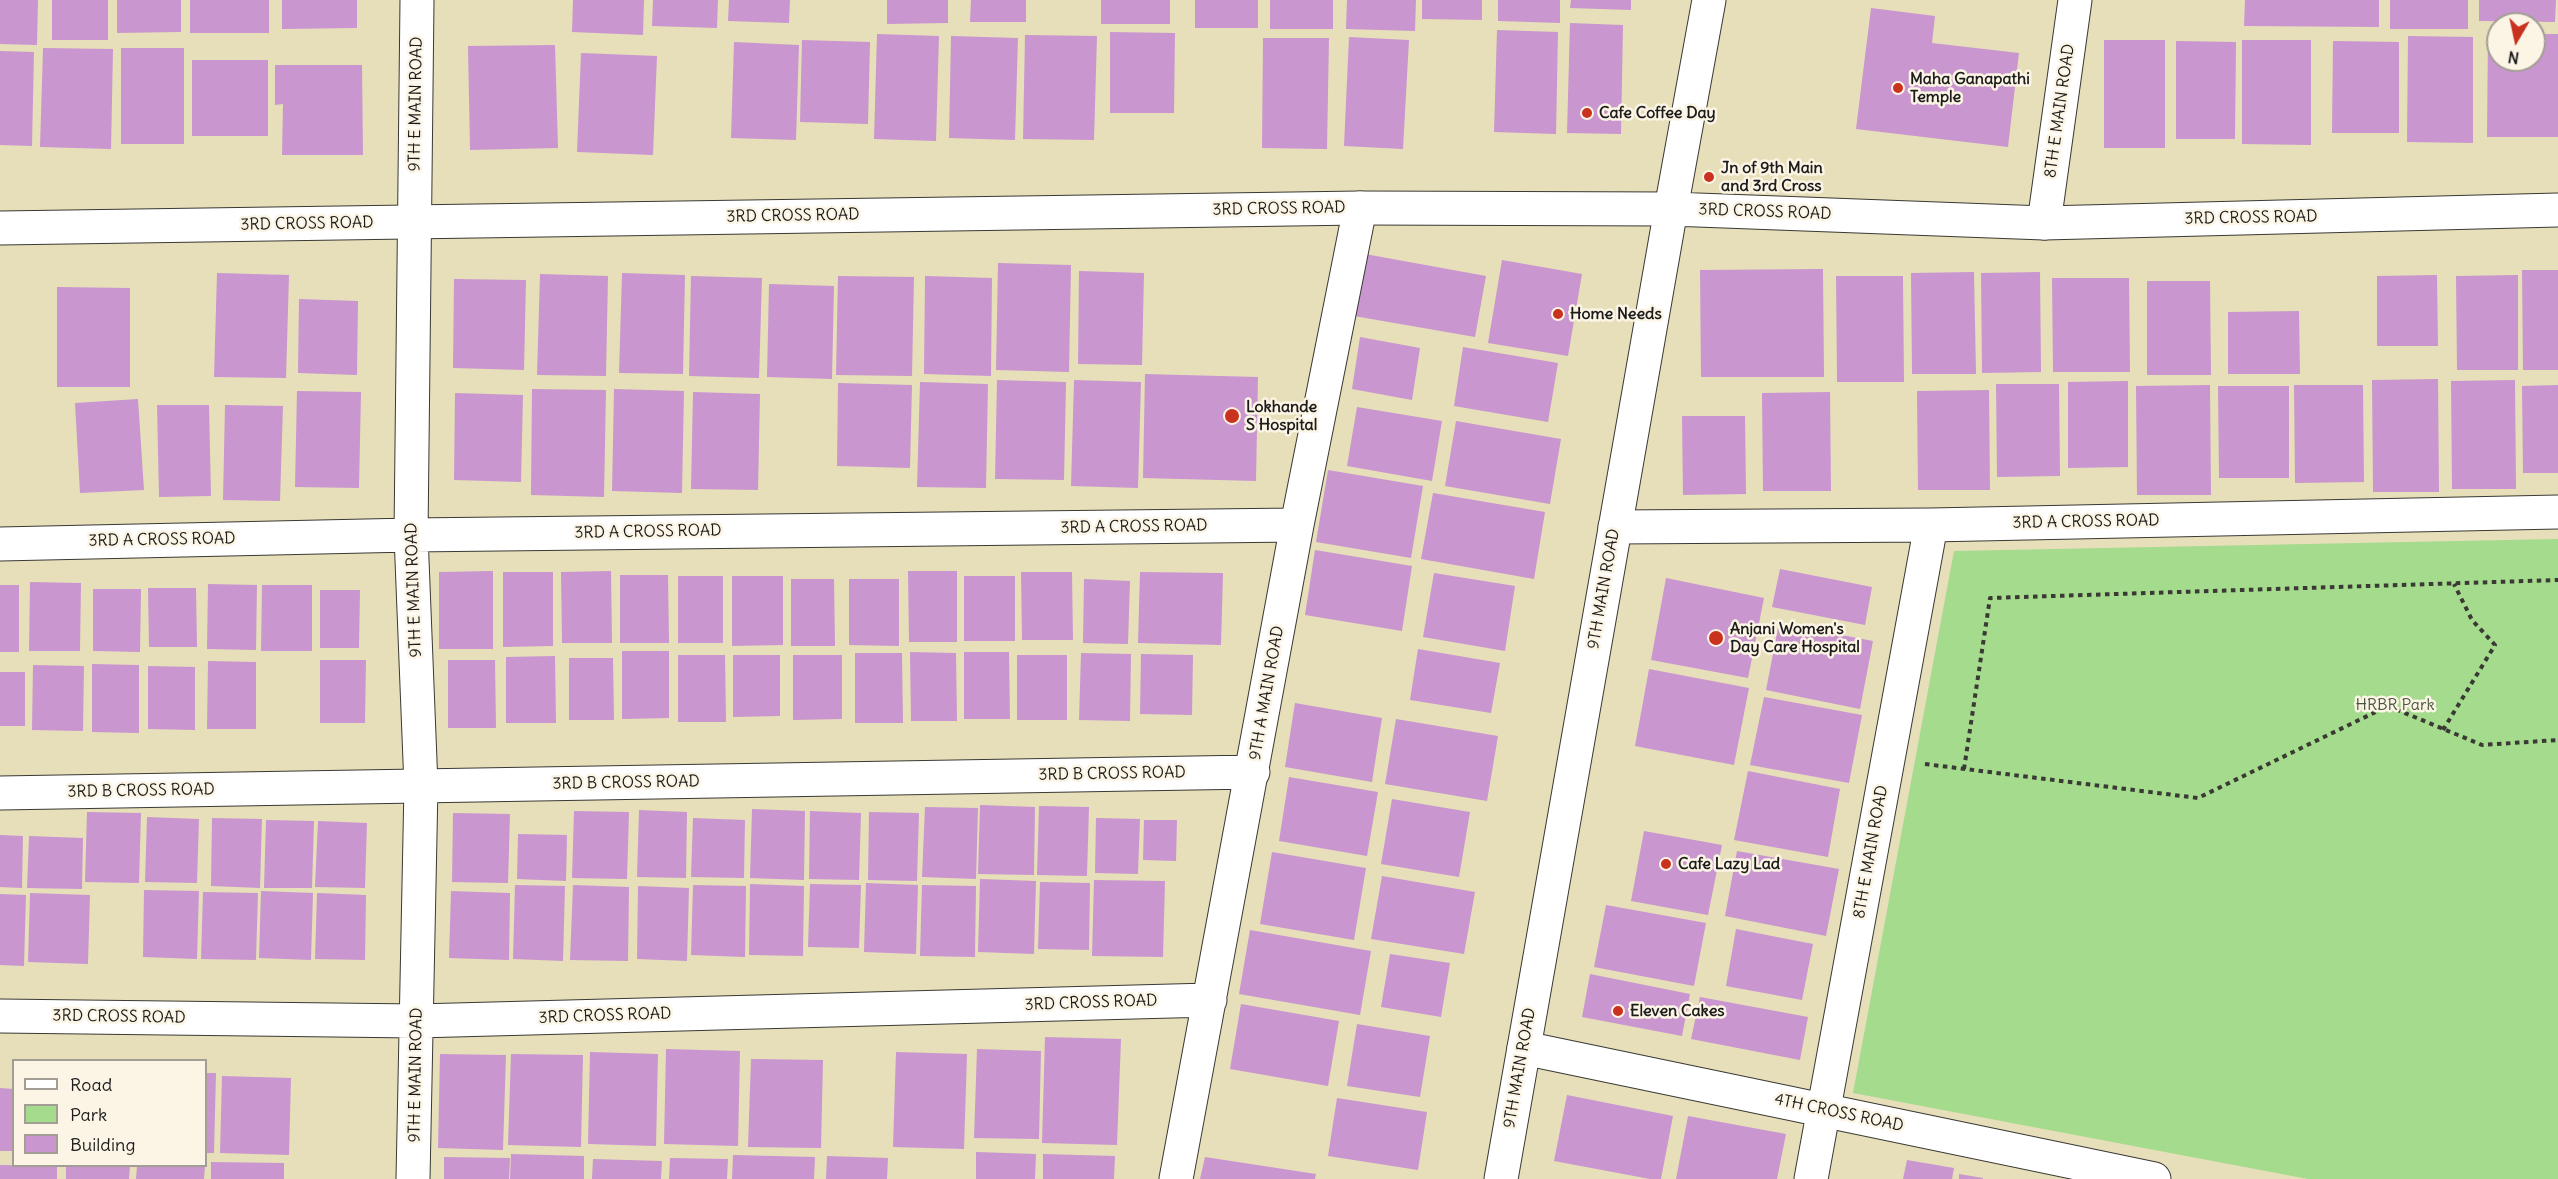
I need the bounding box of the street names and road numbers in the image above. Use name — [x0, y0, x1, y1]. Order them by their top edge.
street label: 9TH E MAIN ROAD — [405, 36, 427, 172]
street label: 8TH E MAIN ROAD — [2041, 43, 2079, 179]
street label: 3RD CROSS ROAD — [1212, 198, 1346, 220]
street label: 3RD CROSS ROAD — [1698, 200, 1832, 224]
street label: 3RD CROSS ROAD — [726, 205, 860, 227]
street label: 3RD CROSS ROAD — [2184, 207, 2318, 229]
street label: 3RD CROSS ROAD — [240, 213, 374, 235]
street label: 3RD A CROSS ROAD — [2012, 511, 2160, 533]
street label: 3RD A CROSS ROAD — [1060, 516, 1208, 538]
street label: 3RD A CROSS ROAD — [574, 521, 722, 543]
street label: 9TH E MAIN ROAD — [402, 522, 426, 658]
street label: 9TH MAIN ROAD — [1584, 527, 1624, 651]
street label: 3RD A CROSS ROAD — [88, 529, 236, 551]
street label: 9TH A MAIN ROAD — [1246, 624, 1288, 762]
street label: 3RD B CROSS ROAD — [1038, 763, 1186, 785]
street label: 3RD B CROSS ROAD — [552, 772, 700, 794]
street label: 3RD B CROSS ROAD — [67, 780, 215, 802]
street label: 8TH E MAIN ROAD — [1850, 784, 1892, 920]
street label: 3RD CROSS ROAD — [1024, 991, 1158, 1015]
street label: 3RD CROSS ROAD — [538, 1004, 672, 1028]
street label: 3RD CROSS ROAD — [52, 1006, 186, 1028]
street label: 9TH MAIN ROAD — [1500, 1006, 1540, 1130]
street label: 9TH E MAIN ROAD — [405, 1007, 427, 1143]
street label: 4TH CROSS ROAD — [1773, 1090, 1905, 1136]

